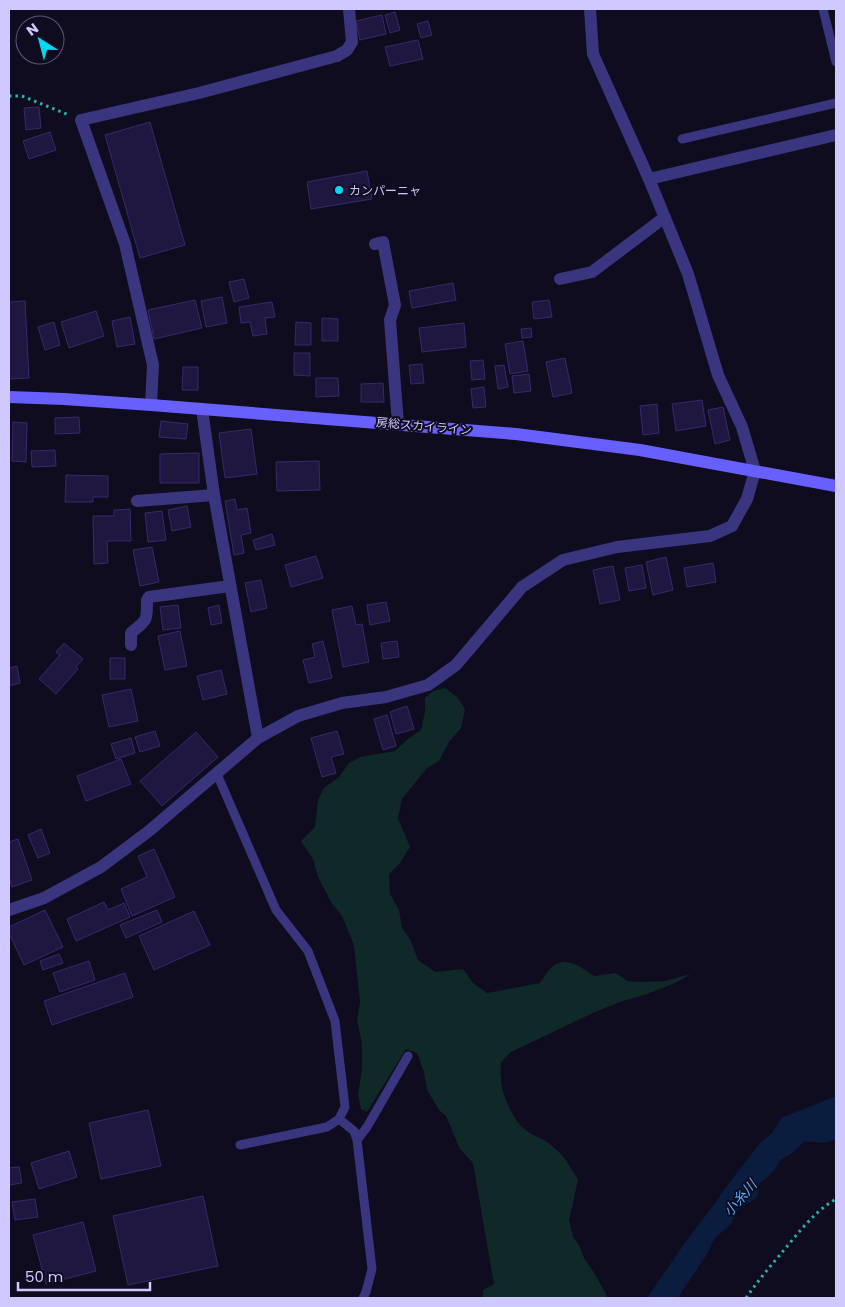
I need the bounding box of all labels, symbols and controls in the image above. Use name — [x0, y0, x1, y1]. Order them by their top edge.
north arrow — [15, 15, 65, 65]
text: N — [22, 18, 42, 41]
place label: カンパーニャ — [349, 182, 421, 199]
marker: カンパーニャ — [333, 184, 345, 196]
street label: 房総スカイライン — [375, 413, 473, 439]
water label: 小糸川 — [719, 1174, 763, 1220]
scale bar — [18, 1260, 150, 1292]
text: 50 m — [25, 1266, 63, 1287]

